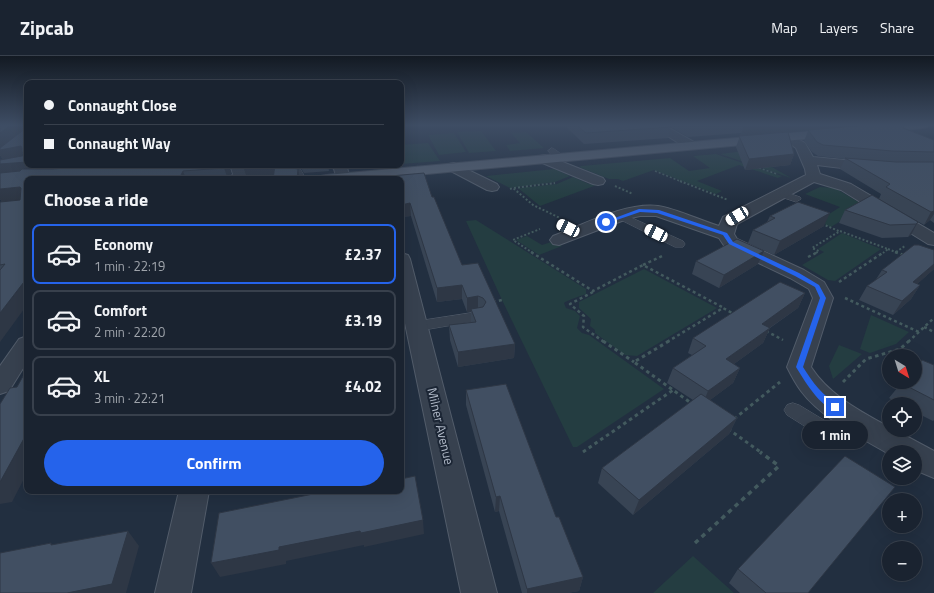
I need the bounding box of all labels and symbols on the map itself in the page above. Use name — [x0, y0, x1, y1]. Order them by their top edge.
car — [724, 205, 750, 227]
route start — [597, 213, 615, 231]
car — [555, 217, 581, 239]
car — [643, 222, 669, 244]
north arrow — [882, 349, 922, 389]
street label: Milner Avenue — [422, 386, 460, 466]
route end — [826, 398, 844, 416]
callout: 1 min — [802, 421, 868, 449]

